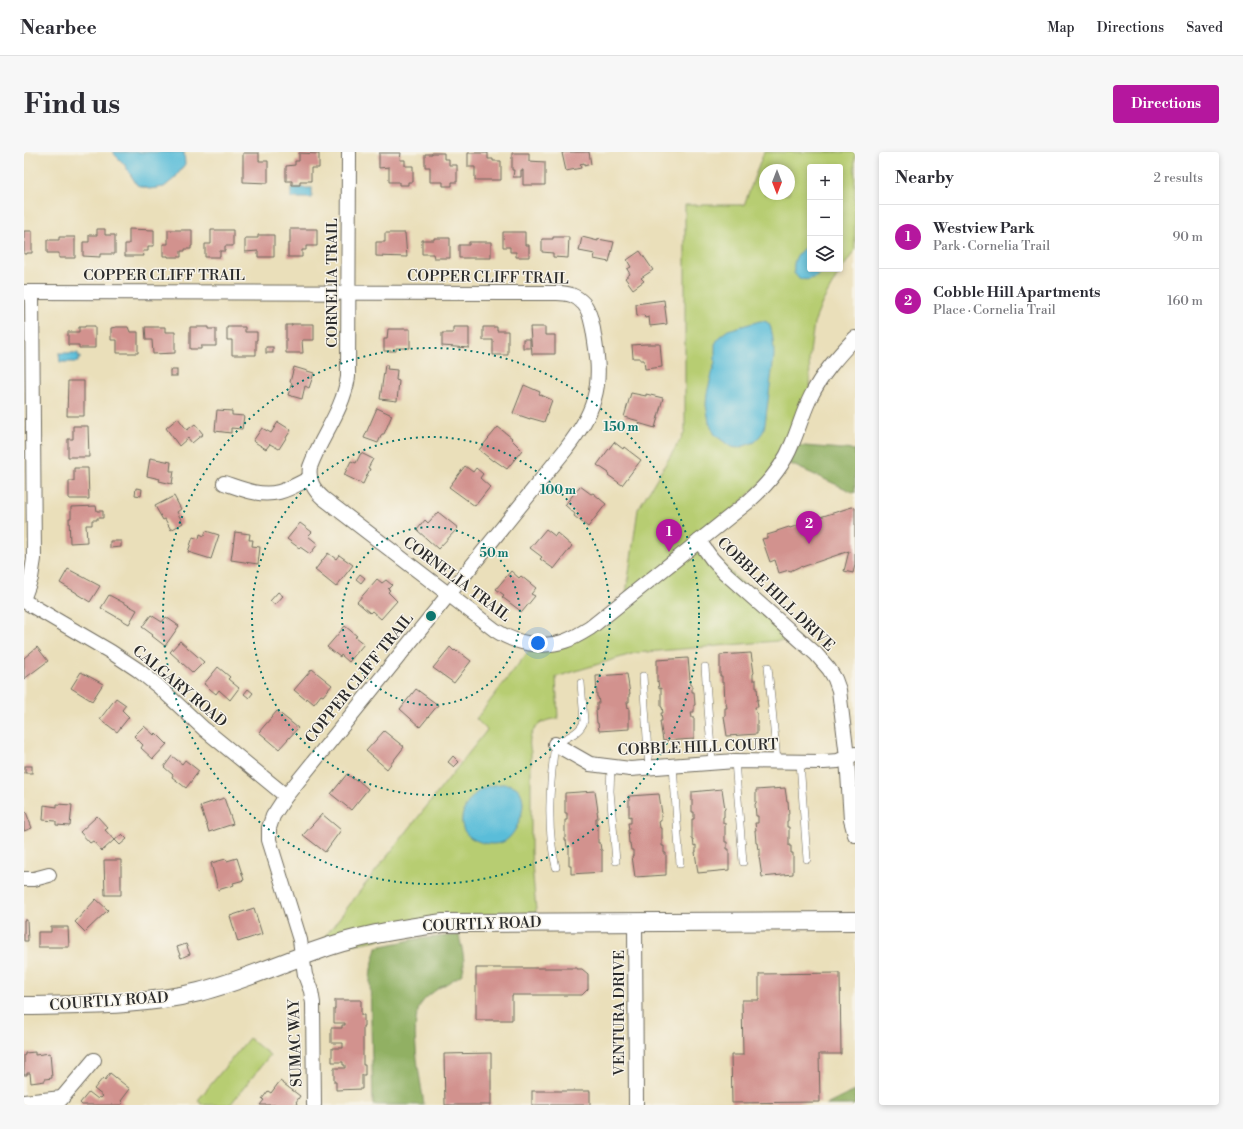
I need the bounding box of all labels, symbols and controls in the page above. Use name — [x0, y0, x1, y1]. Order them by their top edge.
text: Nearbee — [20, 16, 97, 40]
text: Map — [1047, 19, 1075, 37]
text: Directions — [1097, 19, 1164, 37]
text: Saved — [1186, 19, 1223, 37]
button: Directions — [1113, 85, 1219, 123]
text: Find us — [24, 87, 120, 122]
north arrow — [759, 164, 795, 200]
map controls — [807, 164, 843, 272]
button: + — [807, 164, 843, 200]
text: Nearby — [895, 167, 954, 189]
text: 2 results — [1154, 170, 1203, 186]
button: − — [807, 200, 843, 236]
street label: CORNELIA TRAIL — [323, 218, 342, 348]
text: Westview Park — [933, 219, 1034, 238]
text: 1 — [905, 229, 911, 245]
text: 90 m — [1172, 229, 1203, 245]
button: layers — [807, 236, 843, 272]
text: Park · Cornelia Trail — [933, 238, 1050, 254]
street label: COPPER CLIFF TRAIL — [83, 266, 245, 285]
street label: COPPER CLIFF TRAIL — [407, 267, 569, 288]
text: Cobble Hill Apartments — [933, 283, 1101, 302]
text: 2 — [904, 293, 912, 309]
text: 160 m — [1167, 293, 1203, 309]
text: Place · Cornelia Trail — [933, 302, 1056, 318]
text: 150 m — [604, 420, 638, 435]
text: 100 m — [540, 483, 576, 498]
pin: 2 — [796, 511, 822, 544]
pin: 1 — [656, 519, 682, 552]
street label: CORNELIA TRAIL — [399, 533, 514, 626]
street label: COBBLE HILL DRIVE — [713, 533, 838, 655]
text: 50 m — [479, 546, 509, 561]
street label: COPPER CLIFF TRAIL — [301, 609, 418, 747]
centre of rings — [424, 609, 438, 623]
your location — [528, 633, 548, 653]
street label: CALGARY ROAD — [128, 641, 231, 732]
street label: COBBLE HILL COURT — [617, 735, 779, 760]
street label: COURTLY ROAD — [422, 913, 542, 936]
street label: VENTURA DRIVE — [610, 950, 629, 1077]
street label: COURTLY ROAD — [49, 988, 169, 1015]
street label: SUMAC WAY — [284, 998, 307, 1087]

